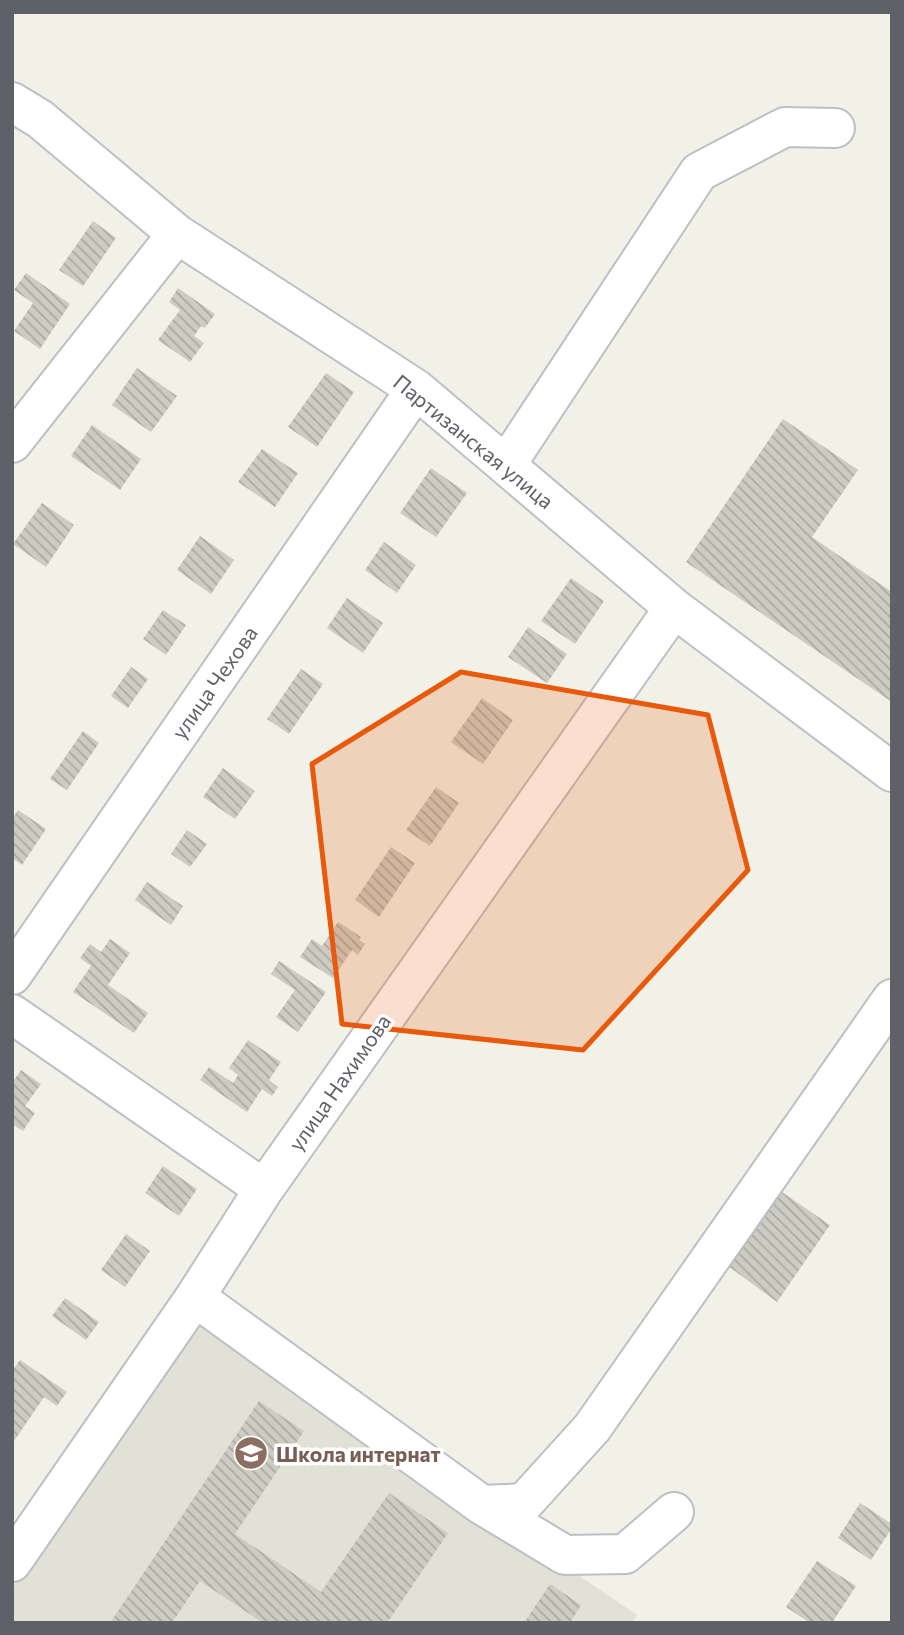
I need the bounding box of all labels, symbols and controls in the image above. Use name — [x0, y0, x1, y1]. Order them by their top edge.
street label: Партизанская улица — [389, 369, 559, 513]
street label: улица Чехова — [166, 621, 262, 743]
street label: улица Нахимова — [283, 1009, 395, 1155]
school or university icon: Школа интернат — [232, 1434, 270, 1472]
place label: Школа интернат — [276, 1441, 441, 1466]

